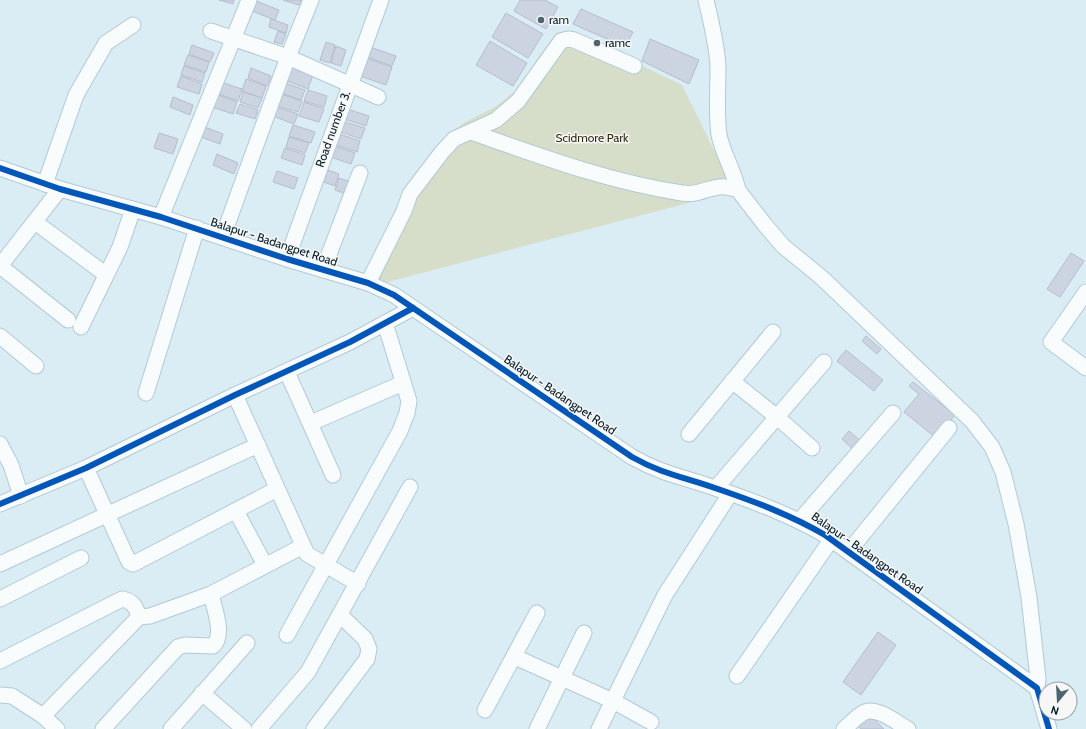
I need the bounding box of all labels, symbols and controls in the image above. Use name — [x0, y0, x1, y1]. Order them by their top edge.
place label: ram — [549, 12, 569, 27]
marker: ram — [536, 15, 546, 25]
place label: ramc — [605, 35, 631, 50]
marker: ramc — [592, 38, 602, 48]
street label: Road number 3. — [312, 88, 353, 169]
park label: Scidmore Park — [556, 130, 629, 145]
street label: Balapur - Badangpet Road — [209, 214, 339, 269]
street label: Balapur - Badangpet Road — [501, 351, 619, 438]
street label: Balapur - Badangpet Road — [809, 508, 926, 597]
north arrow — [1038, 681, 1078, 721]
text: N — [1049, 703, 1061, 718]

